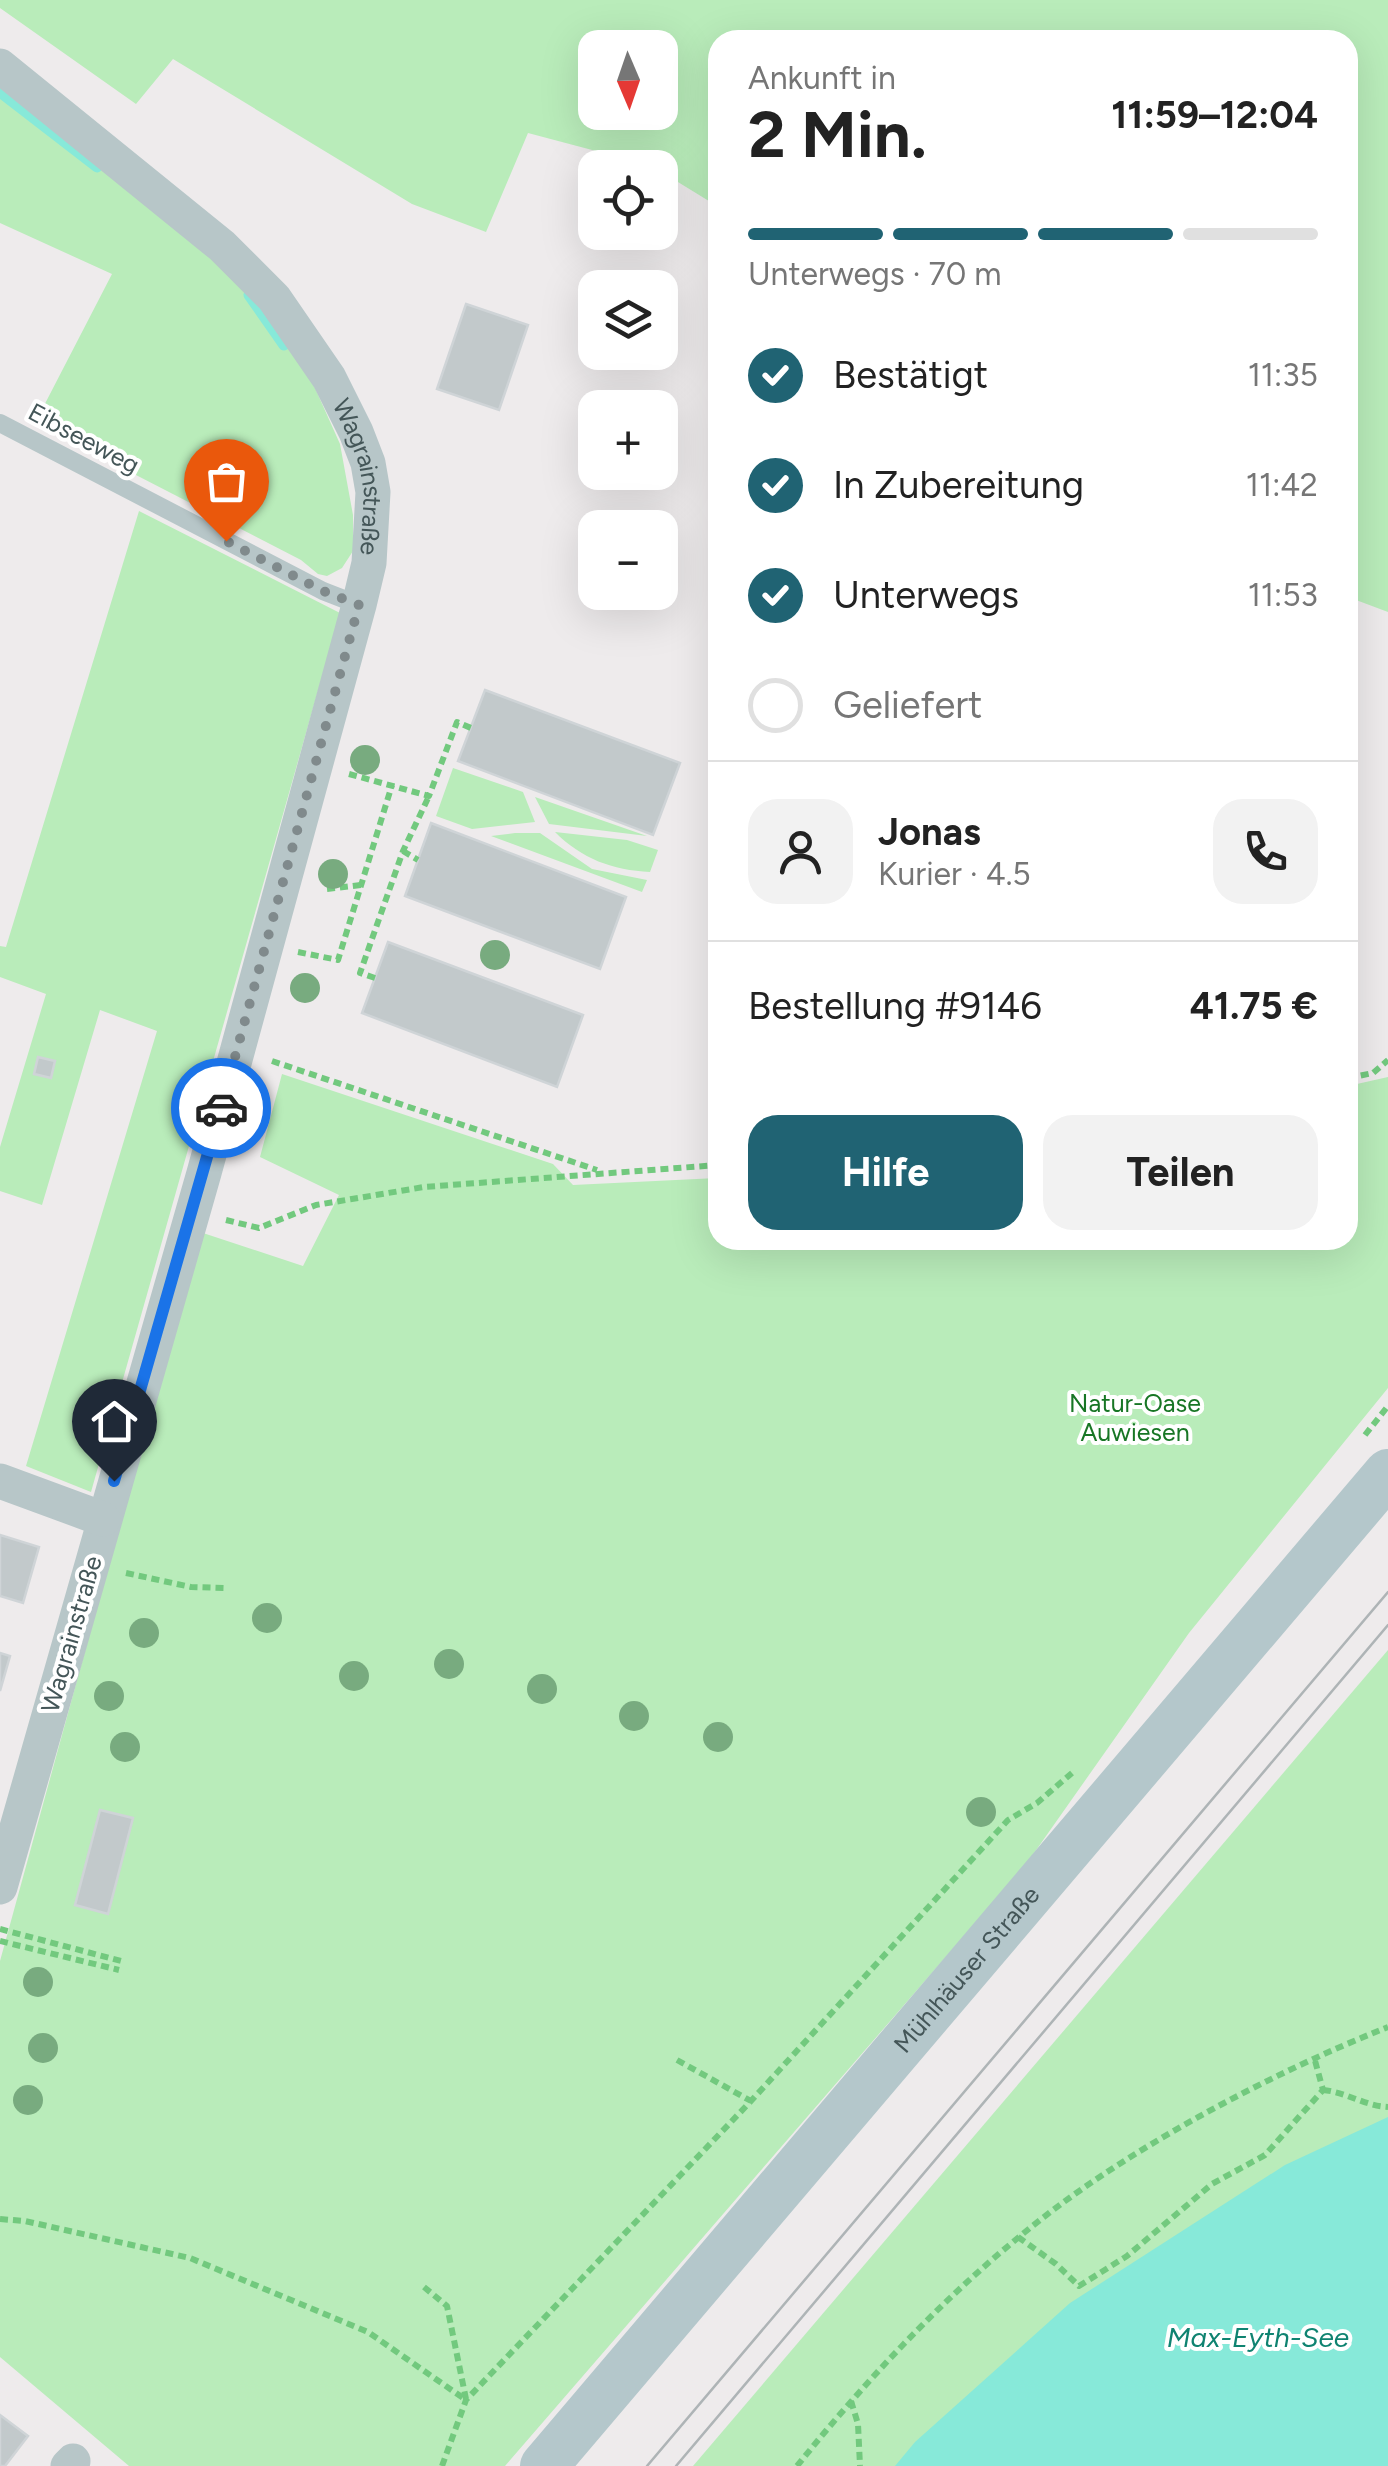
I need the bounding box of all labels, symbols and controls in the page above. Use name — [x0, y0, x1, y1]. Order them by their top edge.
north arrow — [578, 30, 678, 130]
map controls — [578, 30, 678, 610]
text: Ankunft in — [748, 59, 896, 97]
text: 11:59–12:04 — [1111, 92, 1318, 138]
text: 2 Min. — [748, 95, 927, 173]
button: locate — [578, 150, 678, 250]
text: Unterwegs · 70 m — [748, 255, 1001, 293]
button: layers — [578, 270, 678, 370]
icon: check — [748, 348, 803, 403]
text: Bestätigt — [833, 352, 988, 398]
text: 11:35 — [1248, 356, 1318, 394]
button: + — [578, 390, 678, 490]
street label: Wagrainstraße — [327, 393, 389, 556]
street label: Eibseeweg — [23, 396, 145, 480]
pin — [184, 439, 269, 542]
icon: bag — [199, 454, 254, 509]
icon: check — [748, 458, 803, 513]
text: In Zubereitung — [833, 462, 1084, 508]
text: 11:42 — [1246, 466, 1318, 504]
button: − — [578, 510, 678, 610]
icon: check — [748, 568, 803, 623]
text: Unterwegs — [833, 572, 1019, 618]
text: 11:53 — [1248, 576, 1318, 614]
text: Geliefert — [833, 682, 982, 728]
button: person — [748, 799, 853, 904]
button: phone — [1213, 799, 1318, 904]
text: Jonas — [878, 809, 981, 855]
text: Kurier · 4.5 — [878, 855, 1031, 893]
text: Bestellung #9146 — [748, 983, 1042, 1029]
text: 41.75 € — [1190, 983, 1318, 1029]
courier — [171, 1058, 271, 1158]
icon: car — [194, 1081, 249, 1136]
button: Hilfe — [748, 1115, 1023, 1230]
button: Teilen — [1043, 1115, 1318, 1230]
pin — [72, 1379, 157, 1482]
park label: Natur-Oase Auwiesen — [1069, 1388, 1201, 1447]
icon: home — [87, 1394, 142, 1449]
street label: Wagrainstraße — [34, 1552, 108, 1716]
street label: Mühlhäuser Straße — [887, 1880, 1045, 2059]
water label: Max-Eyth-See — [1167, 2320, 1349, 2354]

